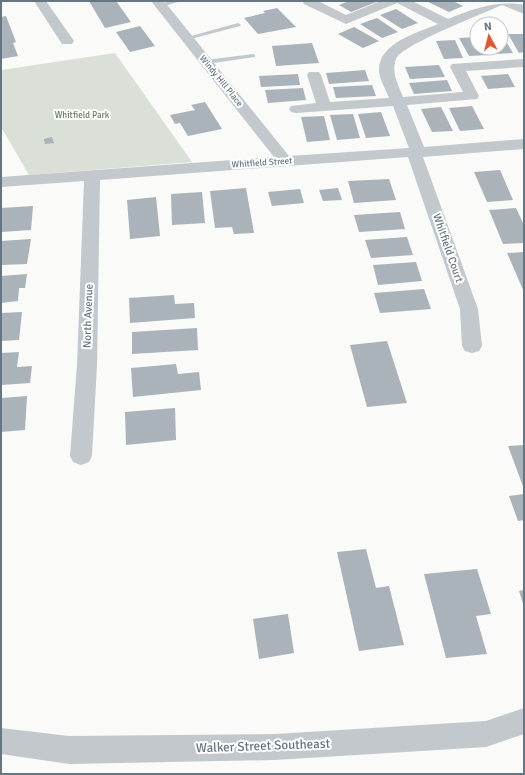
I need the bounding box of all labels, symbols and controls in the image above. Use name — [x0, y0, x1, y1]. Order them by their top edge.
north arrow — [469, 16, 509, 56]
text: N — [483, 20, 492, 33]
street label: Windy Hill Place — [197, 53, 245, 109]
park label: Whitfield Park — [55, 110, 110, 121]
street label: Whitfield Street — [231, 155, 293, 171]
street label: Whitfield Court — [430, 212, 466, 284]
street label: North Avenue — [80, 284, 96, 348]
street label: Walker Street Southeast — [196, 736, 331, 756]

